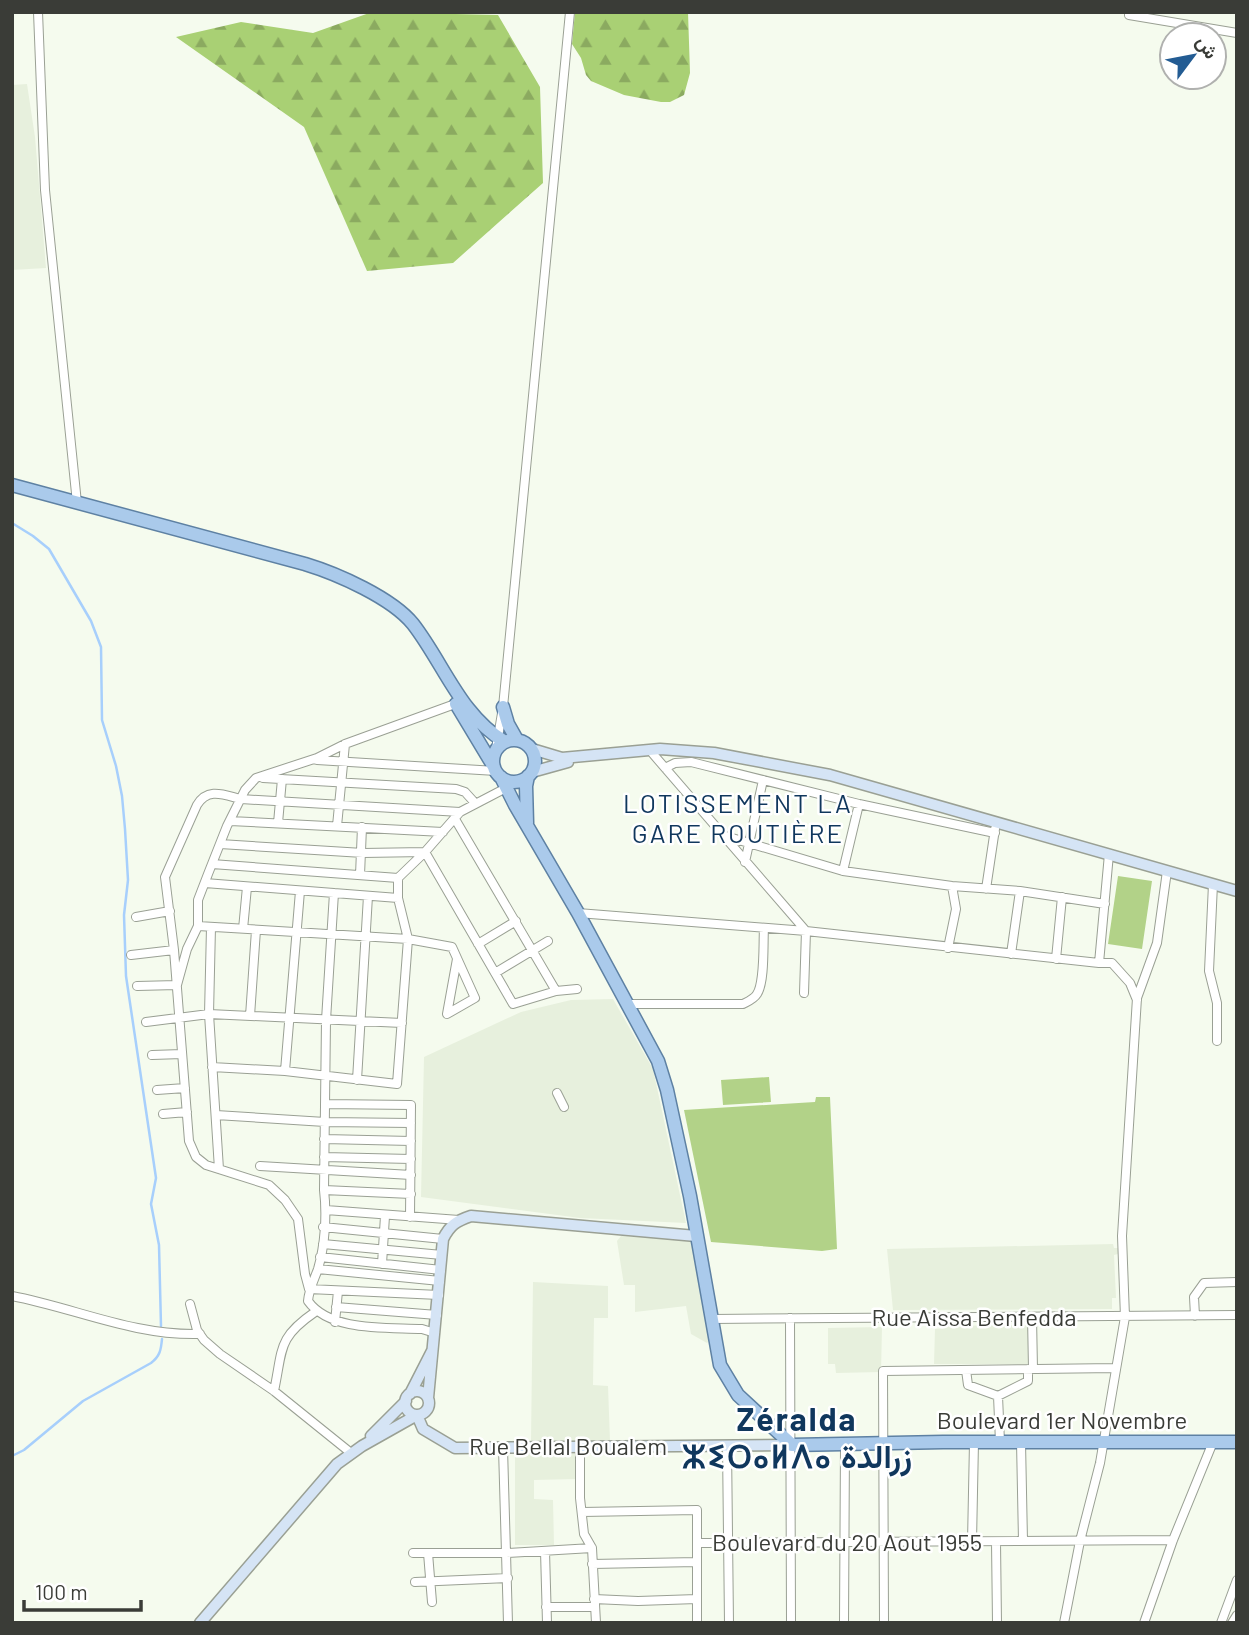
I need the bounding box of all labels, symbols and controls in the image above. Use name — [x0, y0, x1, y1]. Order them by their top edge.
north arrow — [1158, 21, 1228, 91]
text: ش — [1191, 31, 1224, 63]
district label: LOTISSEMENT LA GARE ROUTIÈRE — [623, 787, 853, 848]
street label: Rue Aissa Benfedda — [871, 1302, 1077, 1331]
district label: Zéralda ⵣⵉⵔⴰⵍⴷⴰ زرالدة — [682, 1399, 912, 1477]
street label: Boulevard 1er Novembre — [937, 1405, 1187, 1434]
street label: Rue Bellal Boualem — [469, 1431, 667, 1460]
street label: Boulevard du 20 Aout 1955 — [712, 1527, 982, 1556]
scale bar — [24, 1568, 142, 1612]
text: 100 m — [35, 1579, 88, 1604]

